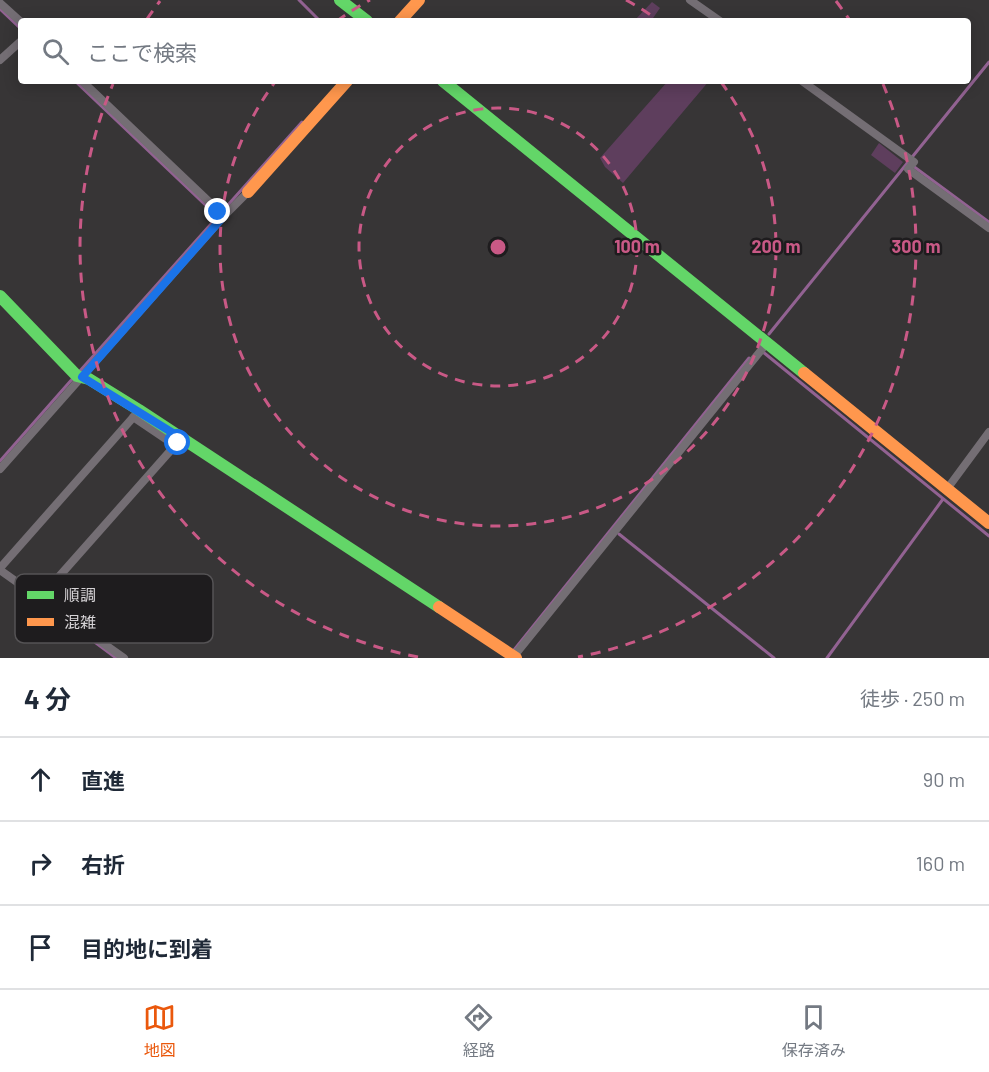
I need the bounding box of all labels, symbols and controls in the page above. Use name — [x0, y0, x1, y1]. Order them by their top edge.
search box — [18, 18, 971, 84]
icon: search — [39, 35, 72, 68]
text: ここで検索 — [87, 39, 197, 65]
route end — [204, 198, 230, 224]
text: 100 m — [614, 235, 660, 257]
text: 200 m — [751, 235, 801, 257]
text: 300 m — [892, 235, 940, 257]
centre of rings — [488, 237, 508, 257]
route start — [164, 429, 190, 455]
legend — [15, 574, 213, 643]
text: 順調 — [64, 585, 96, 604]
text: 混雑 — [64, 612, 96, 631]
text: 4 分 — [24, 683, 71, 714]
text: 徒歩 · 250 m — [860, 686, 965, 710]
icon: ahead — [24, 763, 57, 796]
text: 直進 — [81, 767, 125, 793]
text: 90 m — [923, 767, 965, 791]
icon: right — [24, 847, 57, 880]
text: 右折 — [81, 851, 125, 877]
text: 160 m — [916, 851, 965, 875]
icon: arrive — [24, 931, 57, 964]
text: 目的地に到着 — [81, 935, 213, 961]
tab: 地図 — [143, 1001, 176, 1061]
tab: 経路 — [462, 1001, 495, 1061]
tab: 保存済み — [782, 1001, 846, 1061]

